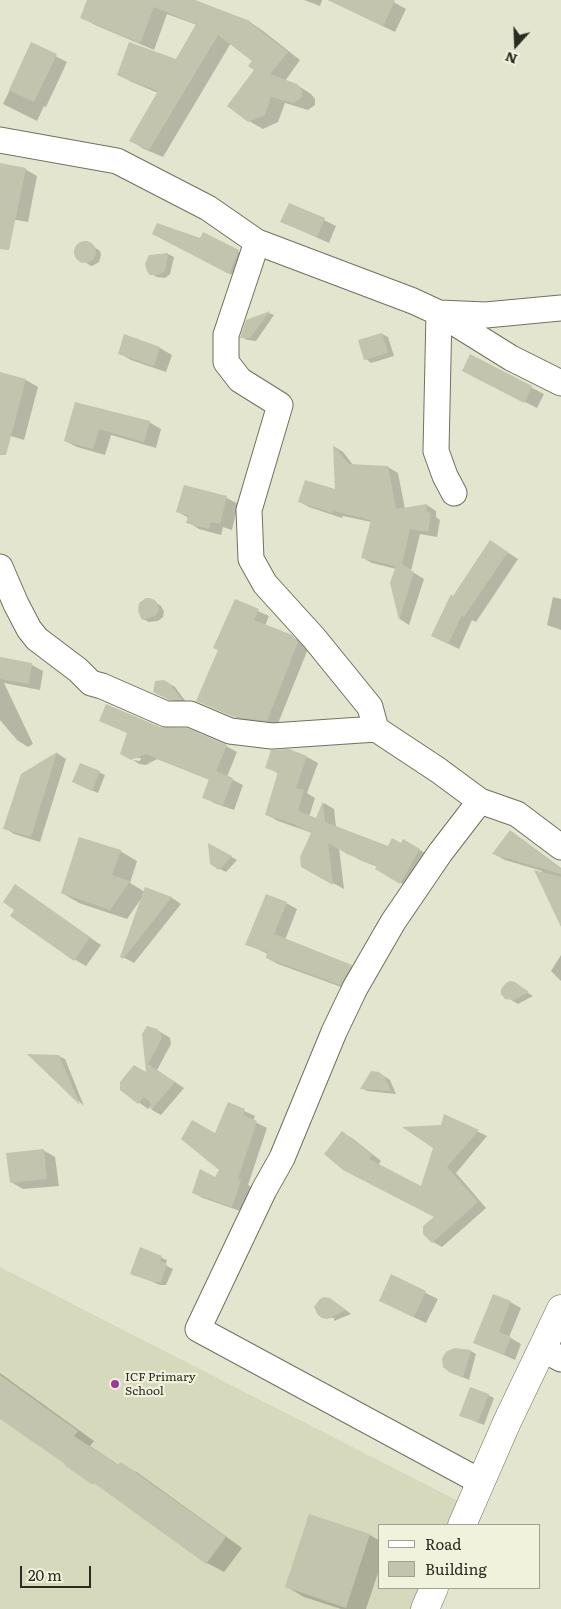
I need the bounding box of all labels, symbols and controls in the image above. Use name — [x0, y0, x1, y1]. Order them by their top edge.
north arrow — [491, 20, 541, 70]
text: N — [502, 48, 520, 71]
place label: ICF Primary School — [125, 1370, 196, 1398]
marker: ICF Primary School — [109, 1378, 121, 1390]
legend — [378, 1524, 541, 1589]
text: Road — [425, 1532, 461, 1555]
scale bar — [22, 1556, 94, 1588]
text: Building — [425, 1557, 487, 1580]
text: 20 m — [28, 1563, 62, 1586]

